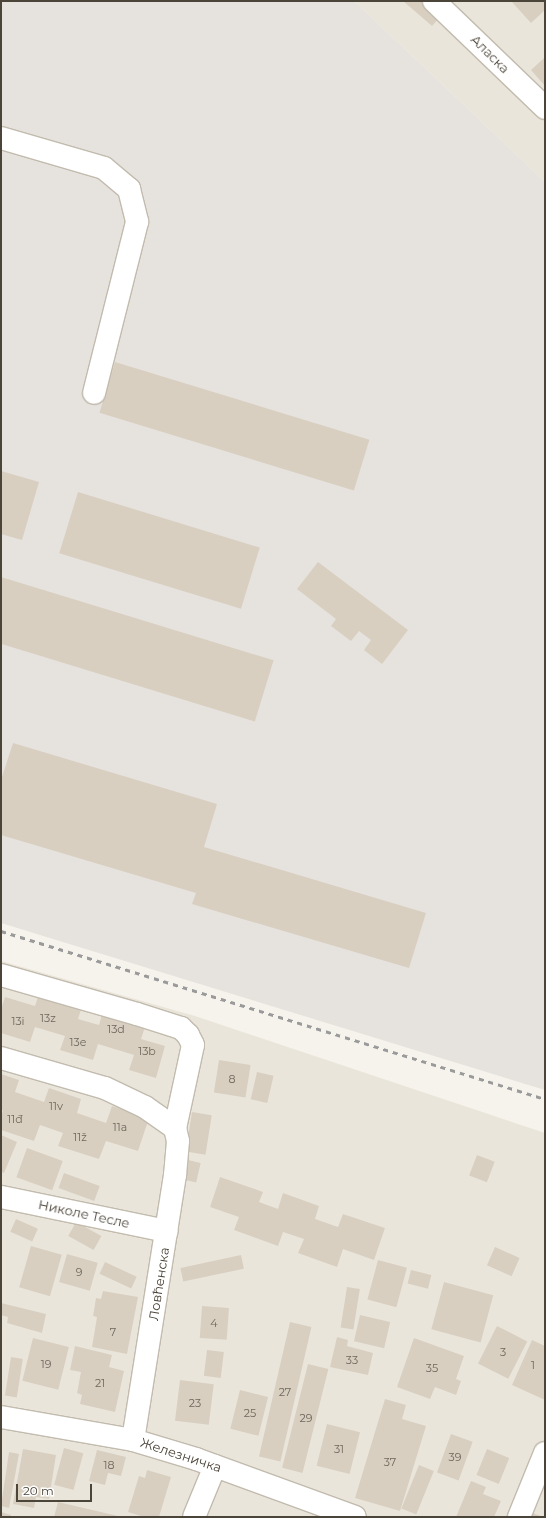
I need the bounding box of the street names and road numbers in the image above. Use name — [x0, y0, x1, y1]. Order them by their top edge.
street label: Аласка — [468, 32, 512, 76]
street label: Николе Тесле — [37, 1197, 131, 1231]
street label: Ловћенска — [145, 1246, 173, 1322]
street label: Железничка — [138, 1435, 224, 1475]

